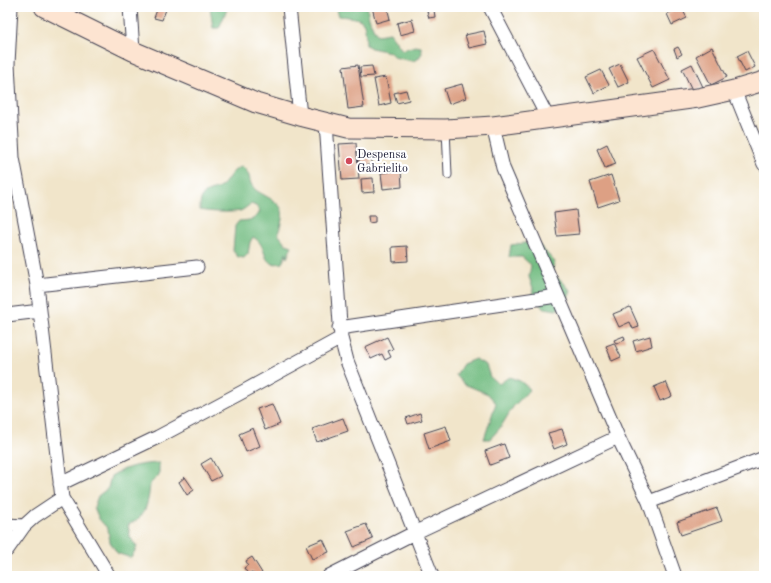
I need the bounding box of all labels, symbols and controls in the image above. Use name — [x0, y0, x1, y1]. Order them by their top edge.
place label: Despensa Gabrielito — [357, 149, 408, 175]
marker: Despensa Gabrielito — [344, 156, 354, 166]

